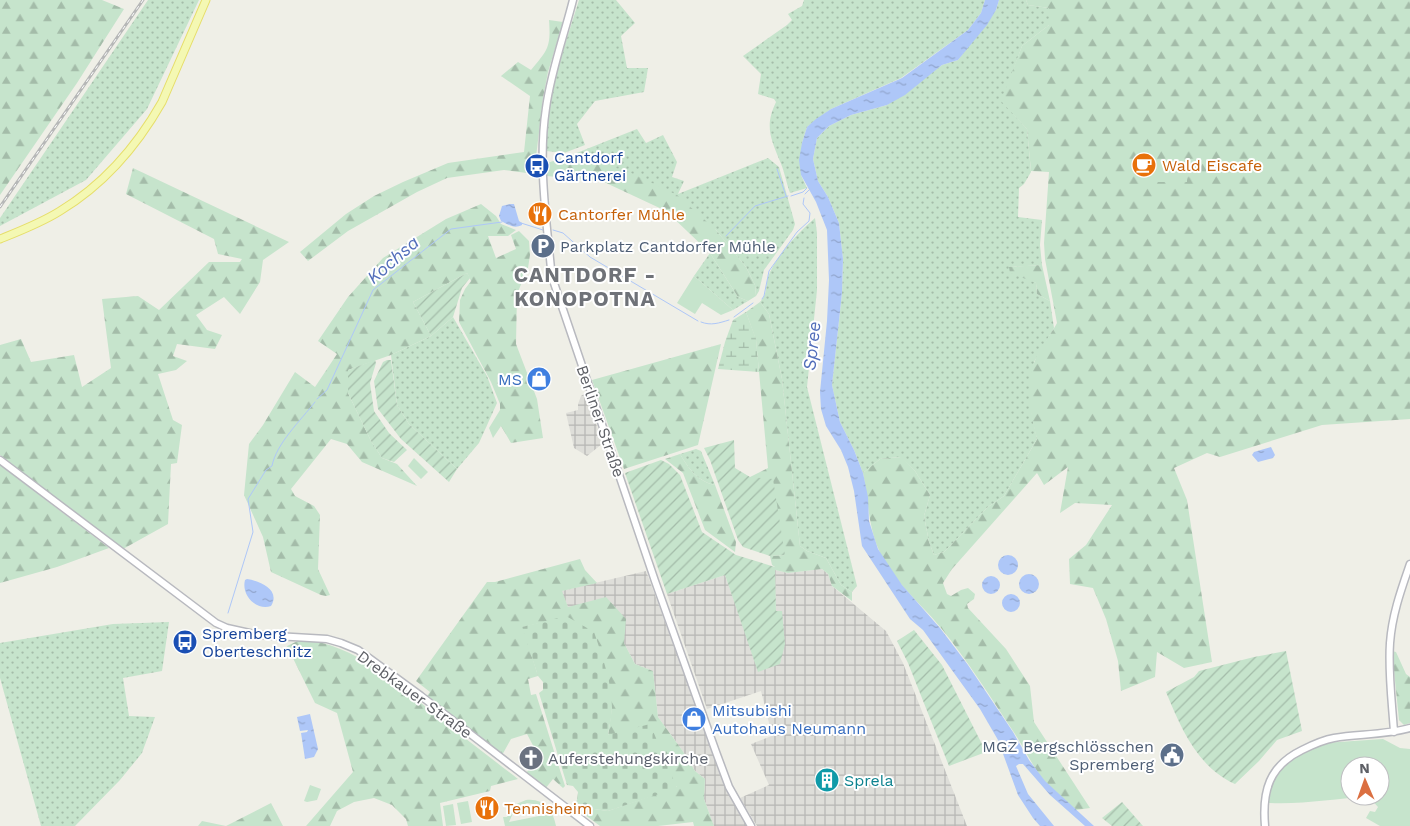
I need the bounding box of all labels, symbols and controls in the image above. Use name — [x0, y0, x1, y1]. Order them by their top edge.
place label: Cantdorf Gärtnerei — [554, 148, 626, 185]
cafe icon: Wald Eiscafe — [1131, 152, 1157, 178]
bus stop icon: Cantdorf Gärtnerei — [524, 153, 550, 179]
place label: Wald Eiscafe — [1162, 156, 1262, 175]
restaurant icon: Cantorfer Mühle — [527, 201, 553, 227]
place label: Cantorfer Mühle — [558, 205, 685, 224]
water label: Kochsa — [362, 231, 423, 288]
parking icon: Parkplatz Cantdorfer Mühle — [530, 233, 556, 259]
place label: Parkplatz Cantdorfer Mühle — [560, 237, 776, 256]
district label: CANTDORF - KONOPOTNA — [514, 262, 656, 311]
water label: Spree — [798, 320, 825, 372]
street label: Berliner Straße — [572, 362, 629, 480]
shop icon: MS — [526, 366, 552, 392]
place label: MS — [498, 370, 522, 389]
place label: Spremberg Oberteschnitz — [202, 624, 312, 661]
bus stop icon: Spremberg Oberteschnitz — [172, 629, 198, 655]
street label: Drebkauer Straße — [354, 646, 476, 742]
place label: Mitsubishi Autohaus Neumann — [712, 701, 866, 738]
shop icon: Mitsubishi Autohaus Neumann — [681, 706, 707, 732]
place label: MGZ Bergschlösschen Spremberg — [982, 737, 1154, 774]
public building icon: MGZ Bergschlösschen Spremberg — [1159, 742, 1185, 768]
church icon: Auferstehungskirche — [518, 745, 544, 771]
place label: Auferstehungskirche — [548, 749, 708, 768]
north arrow — [1340, 756, 1390, 806]
text: N — [1359, 760, 1370, 776]
building icon: Sprela — [814, 767, 840, 793]
place label: Sprela — [844, 771, 894, 790]
restaurant icon: Tennisheim — [474, 795, 500, 821]
place label: Tennisheim — [504, 799, 592, 818]

